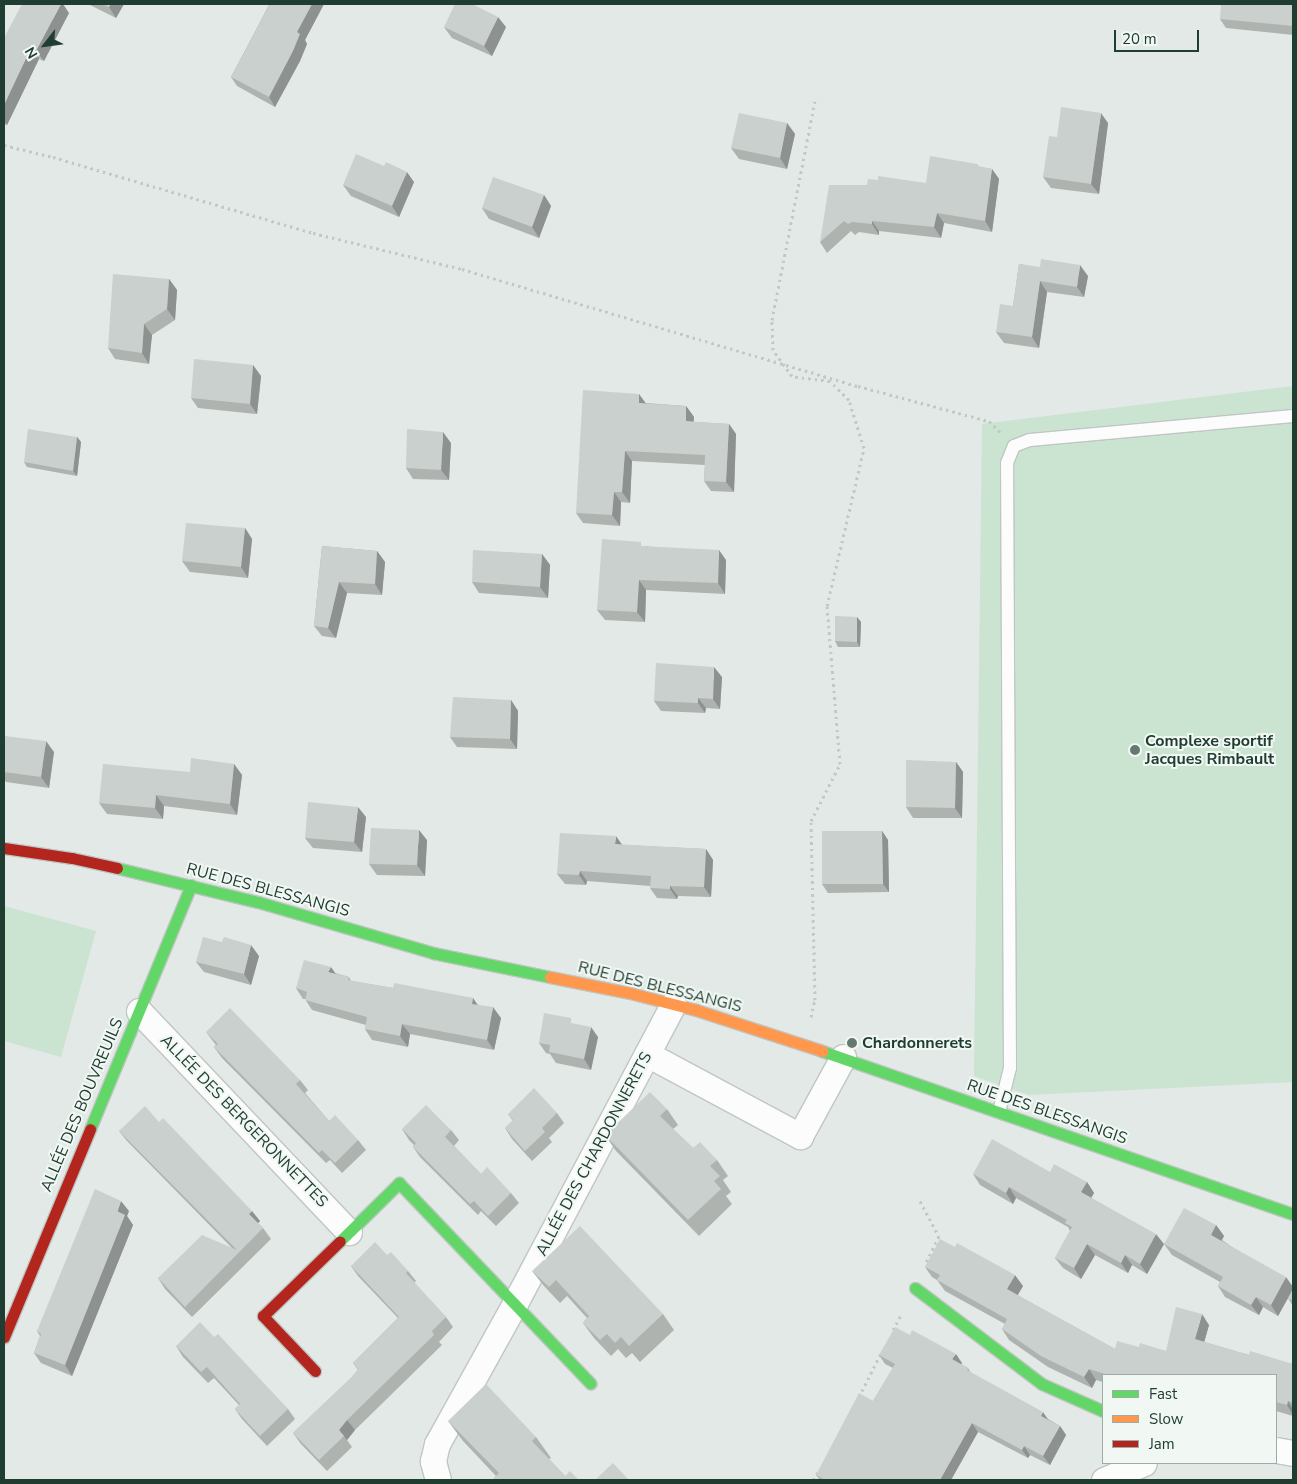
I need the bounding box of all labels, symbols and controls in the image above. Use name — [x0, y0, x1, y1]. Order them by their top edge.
north arrow — [20, 20, 70, 70]
scale bar — [1117, 20, 1202, 52]
text: 20 m — [1122, 29, 1157, 49]
text: N — [21, 43, 42, 62]
place label: Complexe sportif Jacques Rimbault — [1145, 731, 1274, 769]
marker: Complexe sportif Jacques Rimbault — [1129, 744, 1141, 756]
street label: RUE DES BLESSANGIS — [184, 859, 352, 921]
street label: RUE DES BLESSANGIS — [576, 957, 744, 1017]
street label: ALLÉE DES BOUVREUILS — [37, 1015, 127, 1195]
street label: ALLÉE DES BERGERONNETTES — [156, 1031, 332, 1211]
place label: Chardonnerets — [862, 1033, 972, 1053]
marker: Chardonnerets — [846, 1037, 858, 1049]
street label: ALLÉE DES CHARDONNERETS — [532, 1049, 656, 1259]
street label: RUE DES BLESSANGIS — [964, 1076, 1130, 1148]
legend — [1102, 1374, 1277, 1464]
text: Fast — [1149, 1384, 1177, 1404]
text: Slow — [1149, 1409, 1183, 1429]
text: Jam — [1149, 1434, 1175, 1454]

